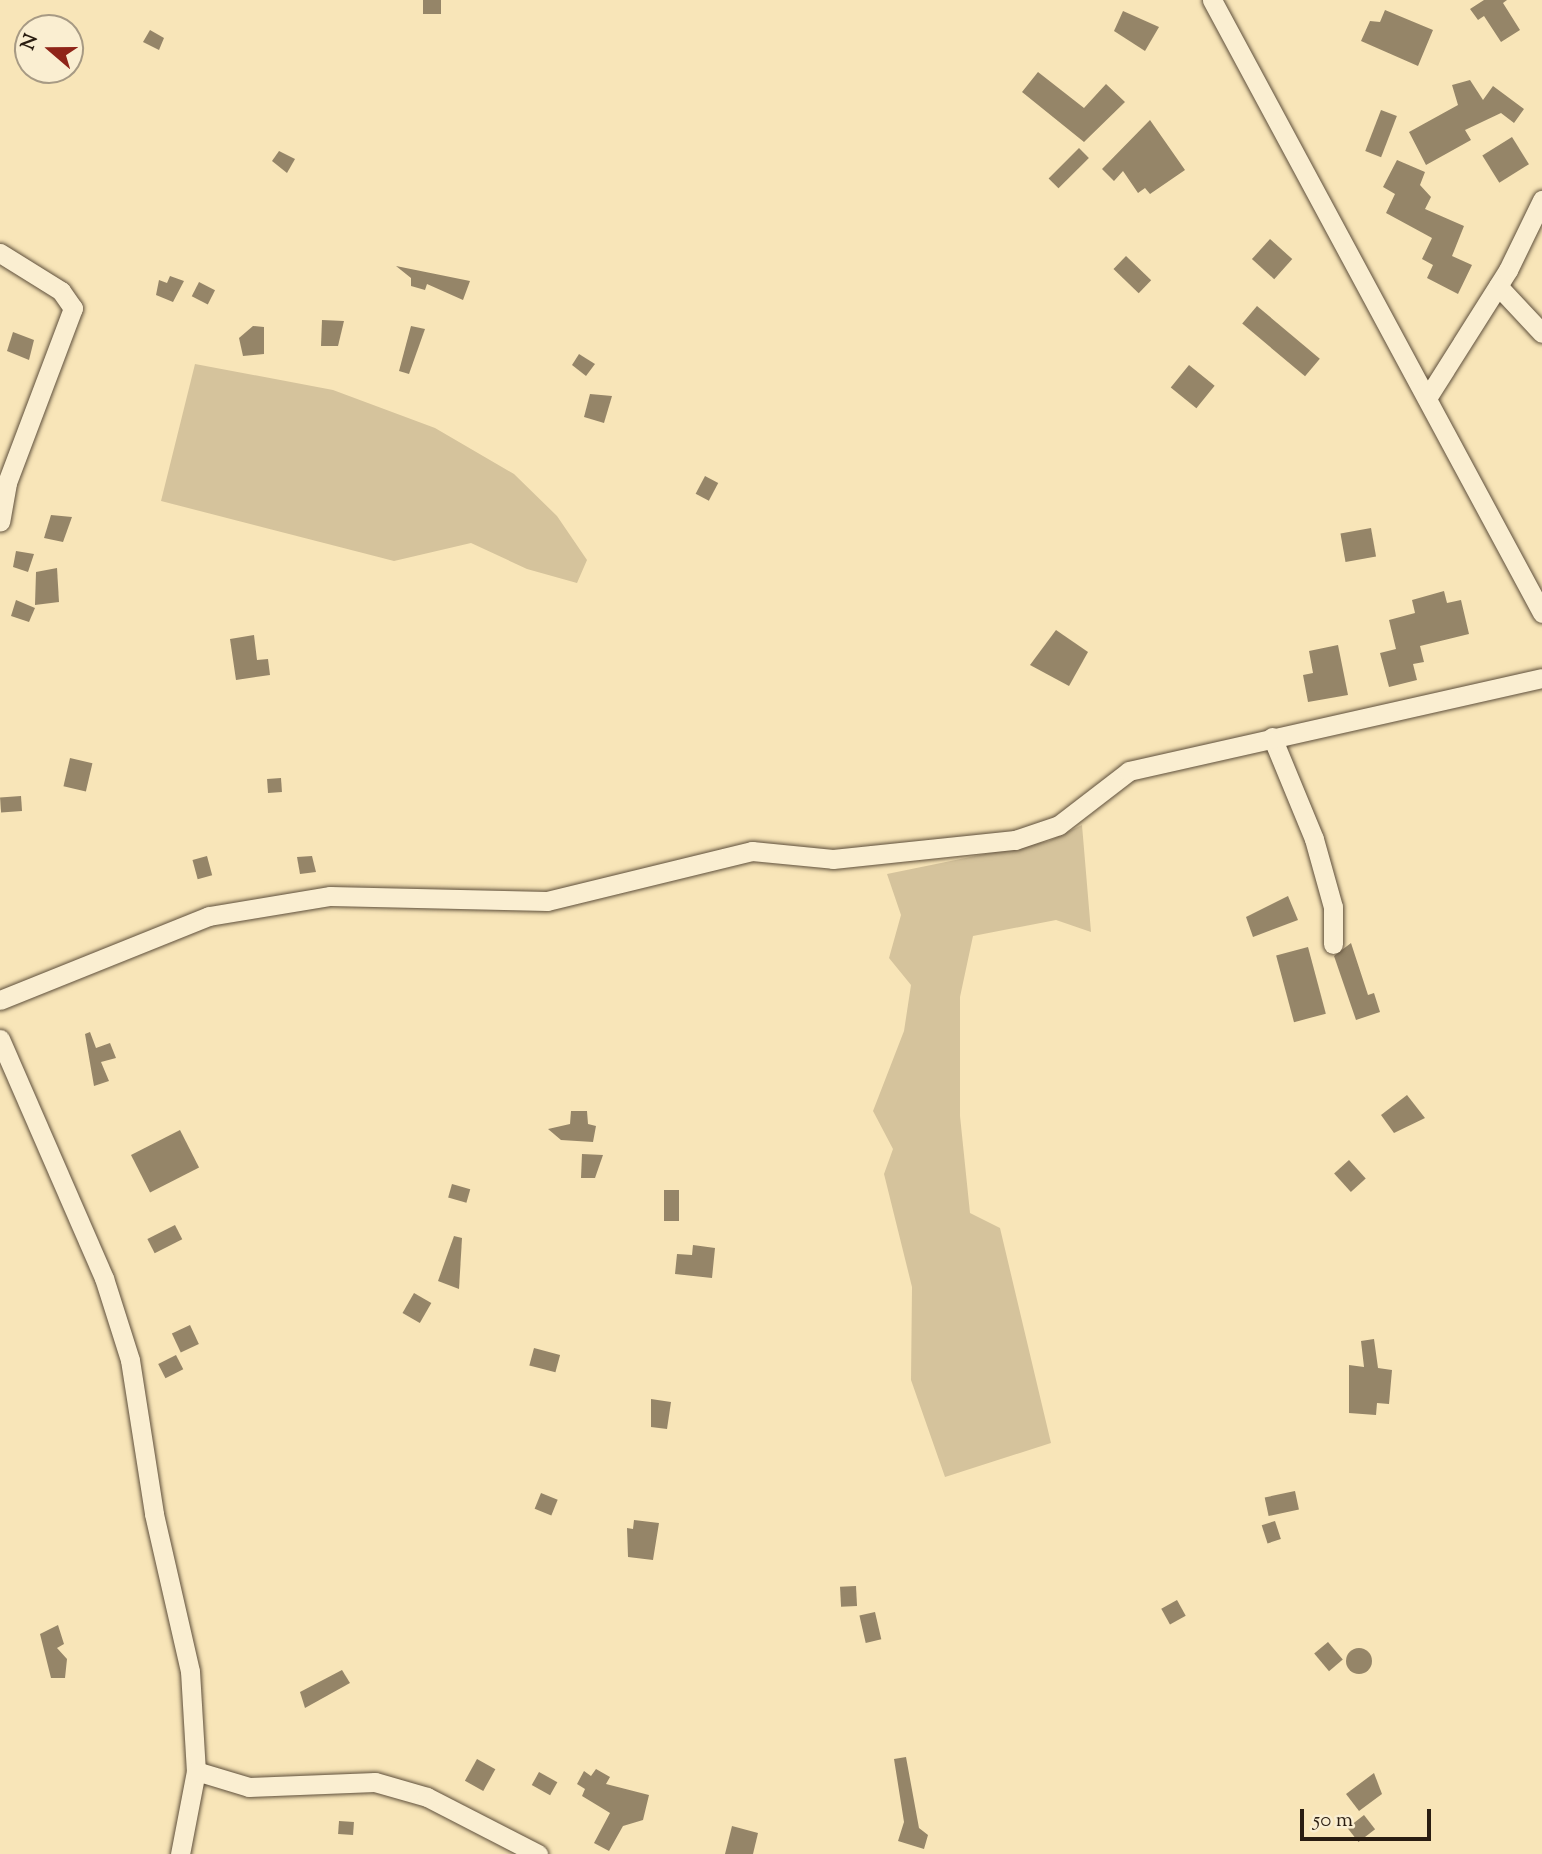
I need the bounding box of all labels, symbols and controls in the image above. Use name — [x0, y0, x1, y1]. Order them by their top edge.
north arrow — [14, 14, 84, 84]
text: N — [15, 31, 46, 54]
scale bar — [1304, 1794, 1435, 1838]
text: 50 m — [1313, 1806, 1353, 1836]

